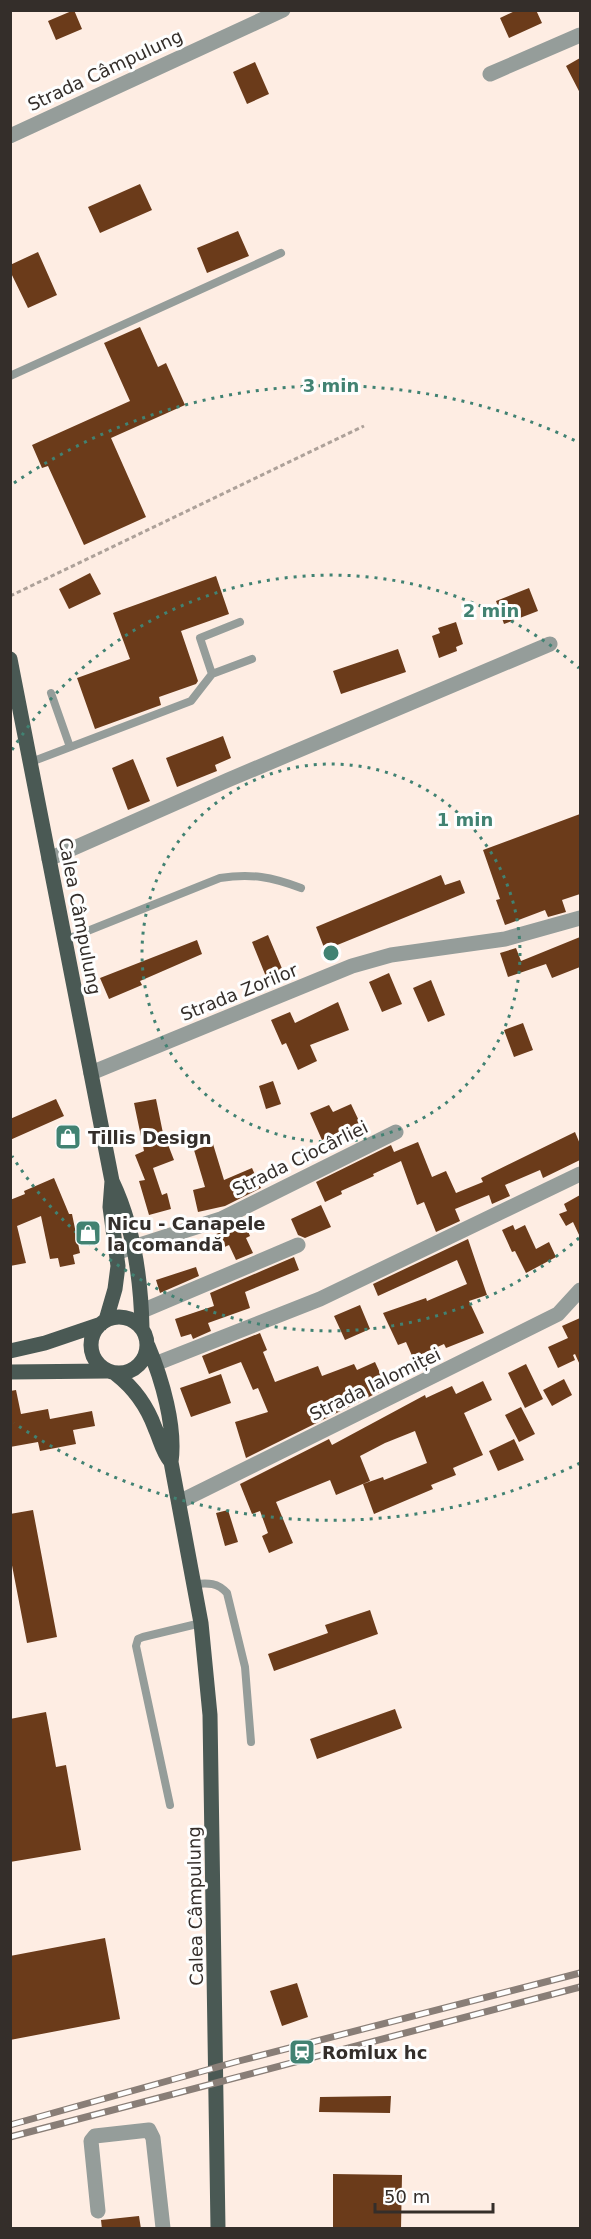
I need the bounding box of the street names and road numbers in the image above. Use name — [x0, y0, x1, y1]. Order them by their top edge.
street label: Strada Câmpulung — [24, 25, 186, 115]
street label: Calea Câmpulung — [54, 836, 106, 996]
street label: Strada Zorilor — [177, 959, 301, 1025]
street label: Strada Ciocârliei — [229, 1116, 371, 1200]
street label: Strada Ialomiței — [306, 1343, 444, 1425]
street label: Calea Câmpulung — [183, 1826, 207, 1986]

